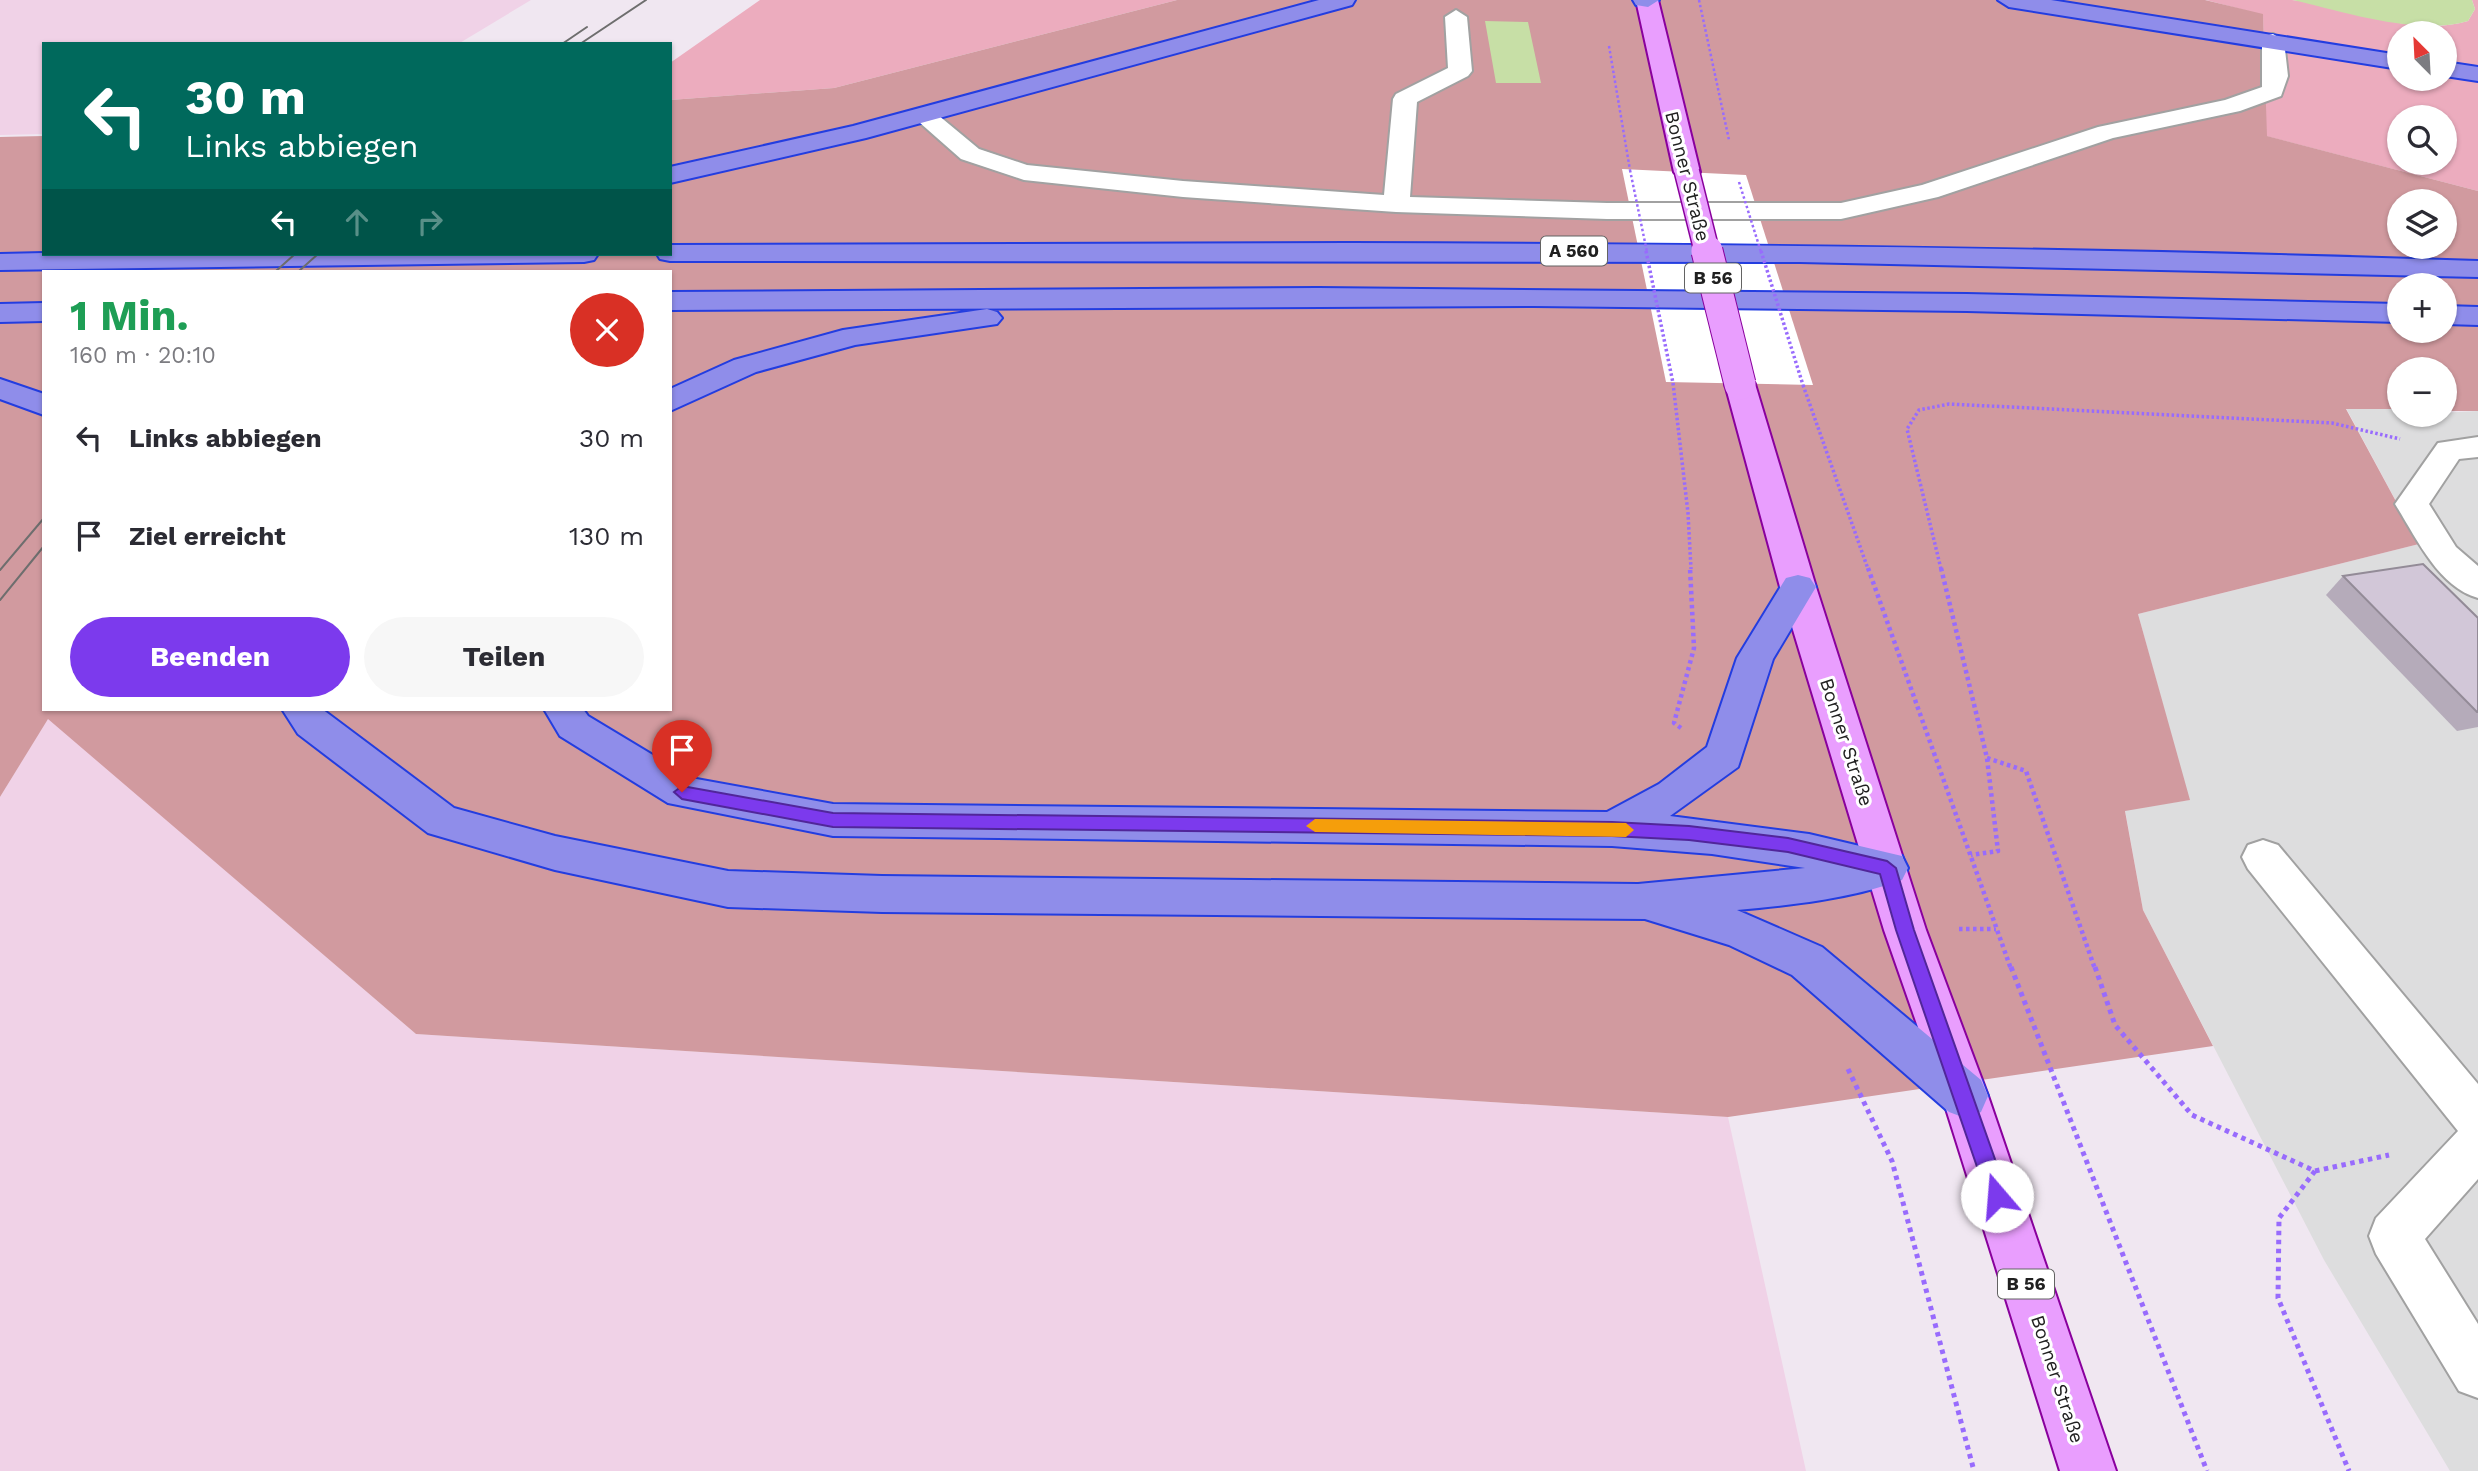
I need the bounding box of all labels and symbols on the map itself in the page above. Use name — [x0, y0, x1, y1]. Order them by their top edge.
north arrow — [2387, 21, 2457, 91]
street label: Bonner Straße — [1660, 109, 1715, 244]
road number: A 560 — [1541, 236, 1607, 265]
road number: B 56 — [1685, 264, 1741, 292]
street label: Bonner Straße — [1815, 675, 1878, 809]
pin — [652, 720, 712, 792]
position arrow — [1960, 1159, 2034, 1233]
road number: B 56 — [1998, 1269, 2054, 1298]
street label: Bonner Straße — [2026, 1312, 2089, 1446]

